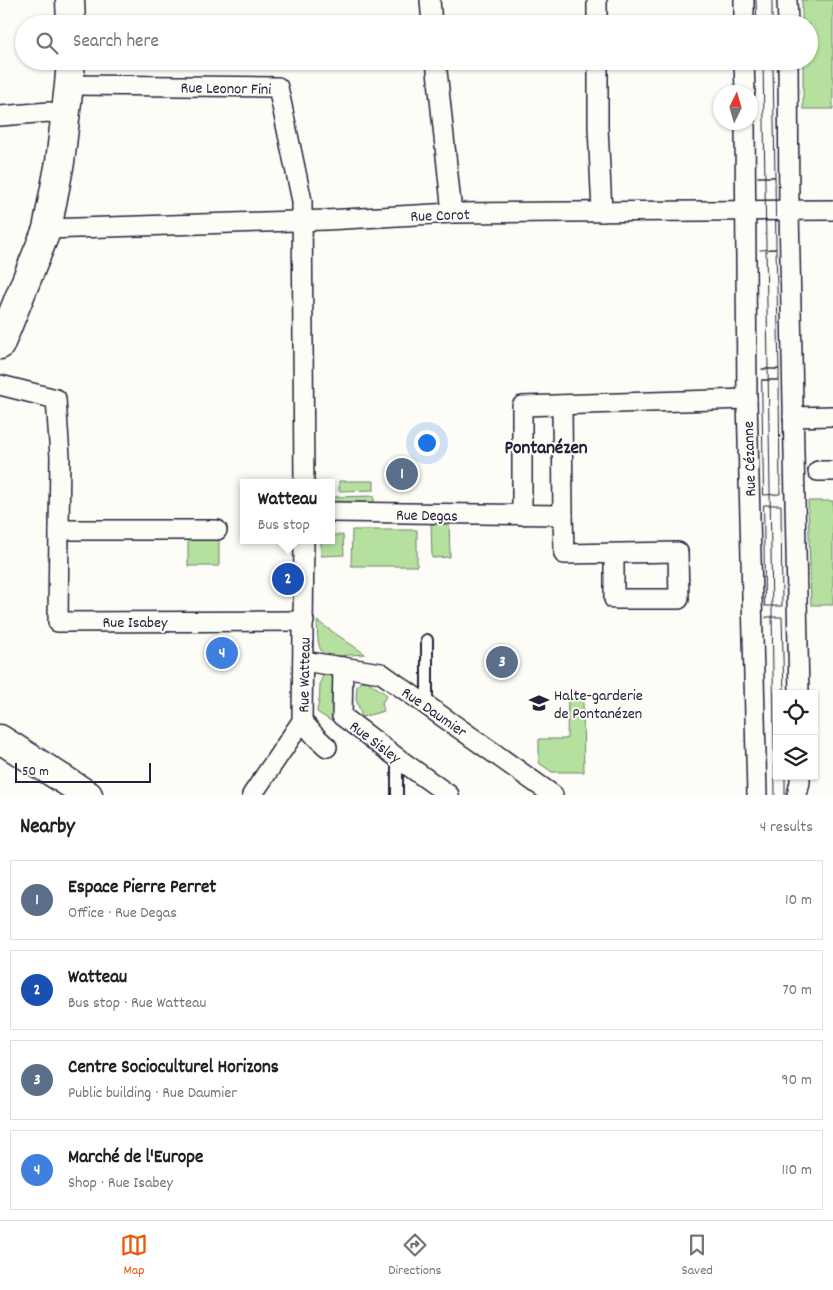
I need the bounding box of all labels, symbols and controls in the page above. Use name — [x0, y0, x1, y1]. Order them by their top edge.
search box — [15, 15, 818, 70]
icon: search — [33, 29, 61, 57]
text: Search here — [73, 29, 159, 56]
street label: Rue Leonor Fini — [180, 77, 272, 102]
north arrow — [713, 85, 758, 130]
street label: Rue Corot — [410, 204, 470, 229]
street label: Rue Cézanne — [738, 421, 763, 497]
your location — [414, 430, 440, 456]
district label: Pontanézen — [504, 436, 588, 463]
pin: 1 — [386, 455, 418, 493]
popup — [240, 479, 335, 544]
text: Watteau — [258, 487, 317, 514]
street label: Rue Degas — [396, 504, 458, 529]
text: Bus stop — [258, 514, 310, 537]
pin: 2 — [272, 560, 304, 598]
street label: Rue Isabey — [102, 612, 168, 635]
pin: 4 — [206, 634, 238, 672]
street label: Rue Watteau — [293, 637, 318, 713]
pin: 3 — [486, 643, 518, 681]
street label: Rue Daumier — [396, 682, 471, 744]
place label: Halte-garderie de Pontanézen — [554, 685, 643, 726]
map controls — [773, 690, 818, 780]
button: locate — [773, 690, 818, 735]
school or university icon: Halte-garderie de Pontanézen — [528, 692, 550, 714]
street label: Rue Sisley — [344, 716, 406, 770]
button: layers — [773, 735, 818, 780]
scale bar — [15, 760, 151, 783]
text: 50 m — [22, 762, 49, 782]
text: Nearby — [20, 813, 75, 843]
text: 4 results — [760, 816, 813, 839]
text: Espace Pierre Perret — [68, 875, 216, 902]
text: 1 — [35, 889, 39, 912]
text: 10 m — [785, 889, 812, 912]
text: Office · Rue Degas — [68, 902, 177, 925]
text: Watteau — [68, 965, 127, 992]
text: 2 — [34, 979, 41, 1002]
text: 70 m — [782, 979, 812, 1002]
text: Bus stop · Rue Watteau — [68, 992, 206, 1015]
text: Centre Socioculturel Horizons — [68, 1055, 279, 1082]
text: 3 — [33, 1069, 41, 1092]
text: 90 m — [781, 1069, 812, 1092]
text: Public building · Rue Daumier — [68, 1082, 237, 1105]
text: Marché de l'Europe — [68, 1145, 203, 1172]
text: 4 — [34, 1159, 40, 1182]
text: 110 m — [782, 1159, 812, 1182]
text: Shop · Rue Isabey — [68, 1172, 173, 1195]
tab: Map — [120, 1231, 148, 1281]
tab: Directions — [388, 1231, 441, 1281]
tab: Saved — [682, 1231, 713, 1281]

